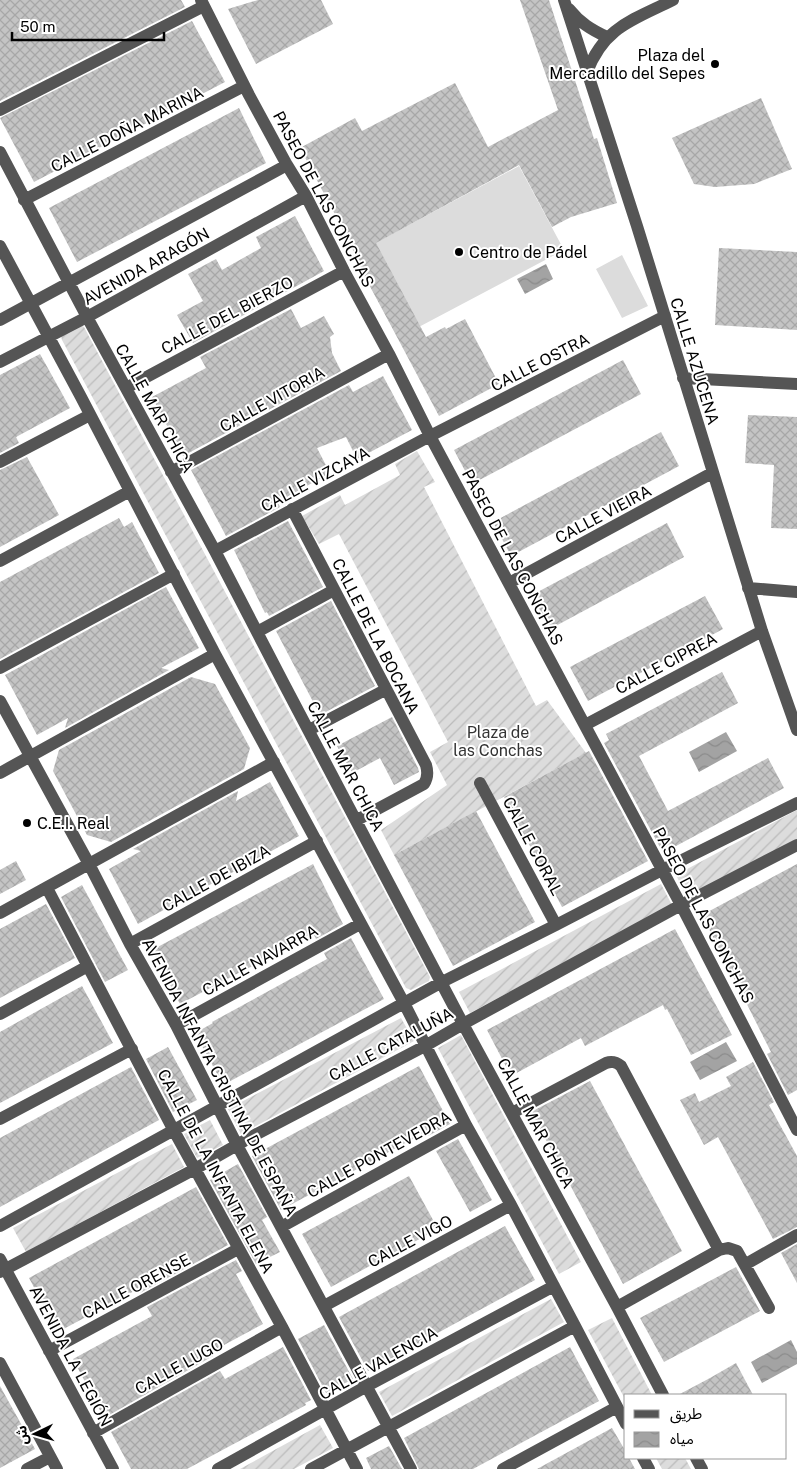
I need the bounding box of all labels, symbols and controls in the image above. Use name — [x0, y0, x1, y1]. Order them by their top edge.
scale bar — [12, 10, 165, 42]
text: 50 m — [20, 18, 55, 35]
place label: Plaza del Mercadillo del Sepes — [549, 46, 705, 83]
marker: Plaza del Mercadillo del Sepes — [709, 58, 721, 70]
street label: CALLE DOÑA MARINA — [47, 82, 207, 176]
street label: PASEO DE LAS CONCHAS — [269, 108, 378, 290]
street label: AVENIDA ARAGÓN — [79, 223, 213, 309]
place label: Centro de Pádel — [469, 243, 588, 262]
marker: Centro de Pádel — [453, 246, 465, 258]
street label: CALLE DEL BIERZO — [158, 273, 297, 358]
street label: CALLE AZUCENA — [666, 295, 723, 427]
street label: CALLE OSTRA — [488, 329, 593, 396]
street label: CALLE MAR CHICA — [111, 340, 198, 476]
street label: CALLE VITORIA — [216, 363, 328, 436]
street label: CALLE VIZCAYA — [258, 443, 373, 516]
street label: PASEO DE LAS CONCHAS — [458, 466, 567, 648]
street label: CALLE VIEIRA — [552, 481, 655, 548]
street label: CALLE DE LA BOCANA — [328, 555, 423, 717]
street label: CALLE CIPREA — [612, 629, 720, 698]
street label: CALLE MAR CHICA — [303, 698, 388, 835]
park label: Plaza de las Conchas — [453, 723, 543, 760]
street label: CALLE CORAL — [499, 794, 566, 899]
place label: C.E.I. Real — [37, 814, 110, 833]
marker: C.E.I. Real — [21, 817, 33, 829]
street label: PASEO DE LAS CONCHAS — [649, 824, 758, 1006]
street label: CALLE DE IBIZA — [159, 841, 274, 916]
street label: CALLE NAVARRA — [199, 921, 321, 1000]
street label: AVENIDA INFANTA CRISTINA DE ESPAÑA — [138, 934, 302, 1220]
street label: CALLE CATALUÑA — [325, 1003, 457, 1085]
street label: CALLE MAR CHICA — [493, 1055, 578, 1192]
street label: CALLE DE LA INFANTA ELENA — [154, 1066, 278, 1277]
street label: CALLE PONTEVEDRA — [304, 1107, 455, 1202]
street label: CALLE VIGO — [365, 1211, 456, 1272]
street label: CALLE ORENSE — [79, 1250, 194, 1323]
street label: AVENIDA LA LEGIÓN — [25, 1282, 117, 1430]
street label: CALLE VALENCIA — [316, 1323, 441, 1404]
street label: CALLE LUGO — [132, 1334, 227, 1399]
legend — [624, 1394, 787, 1459]
text: طريق — [670, 1405, 702, 1424]
north arrow — [10, 1409, 60, 1459]
text: ش — [13, 1425, 31, 1445]
text: مياه — [670, 1430, 694, 1447]

